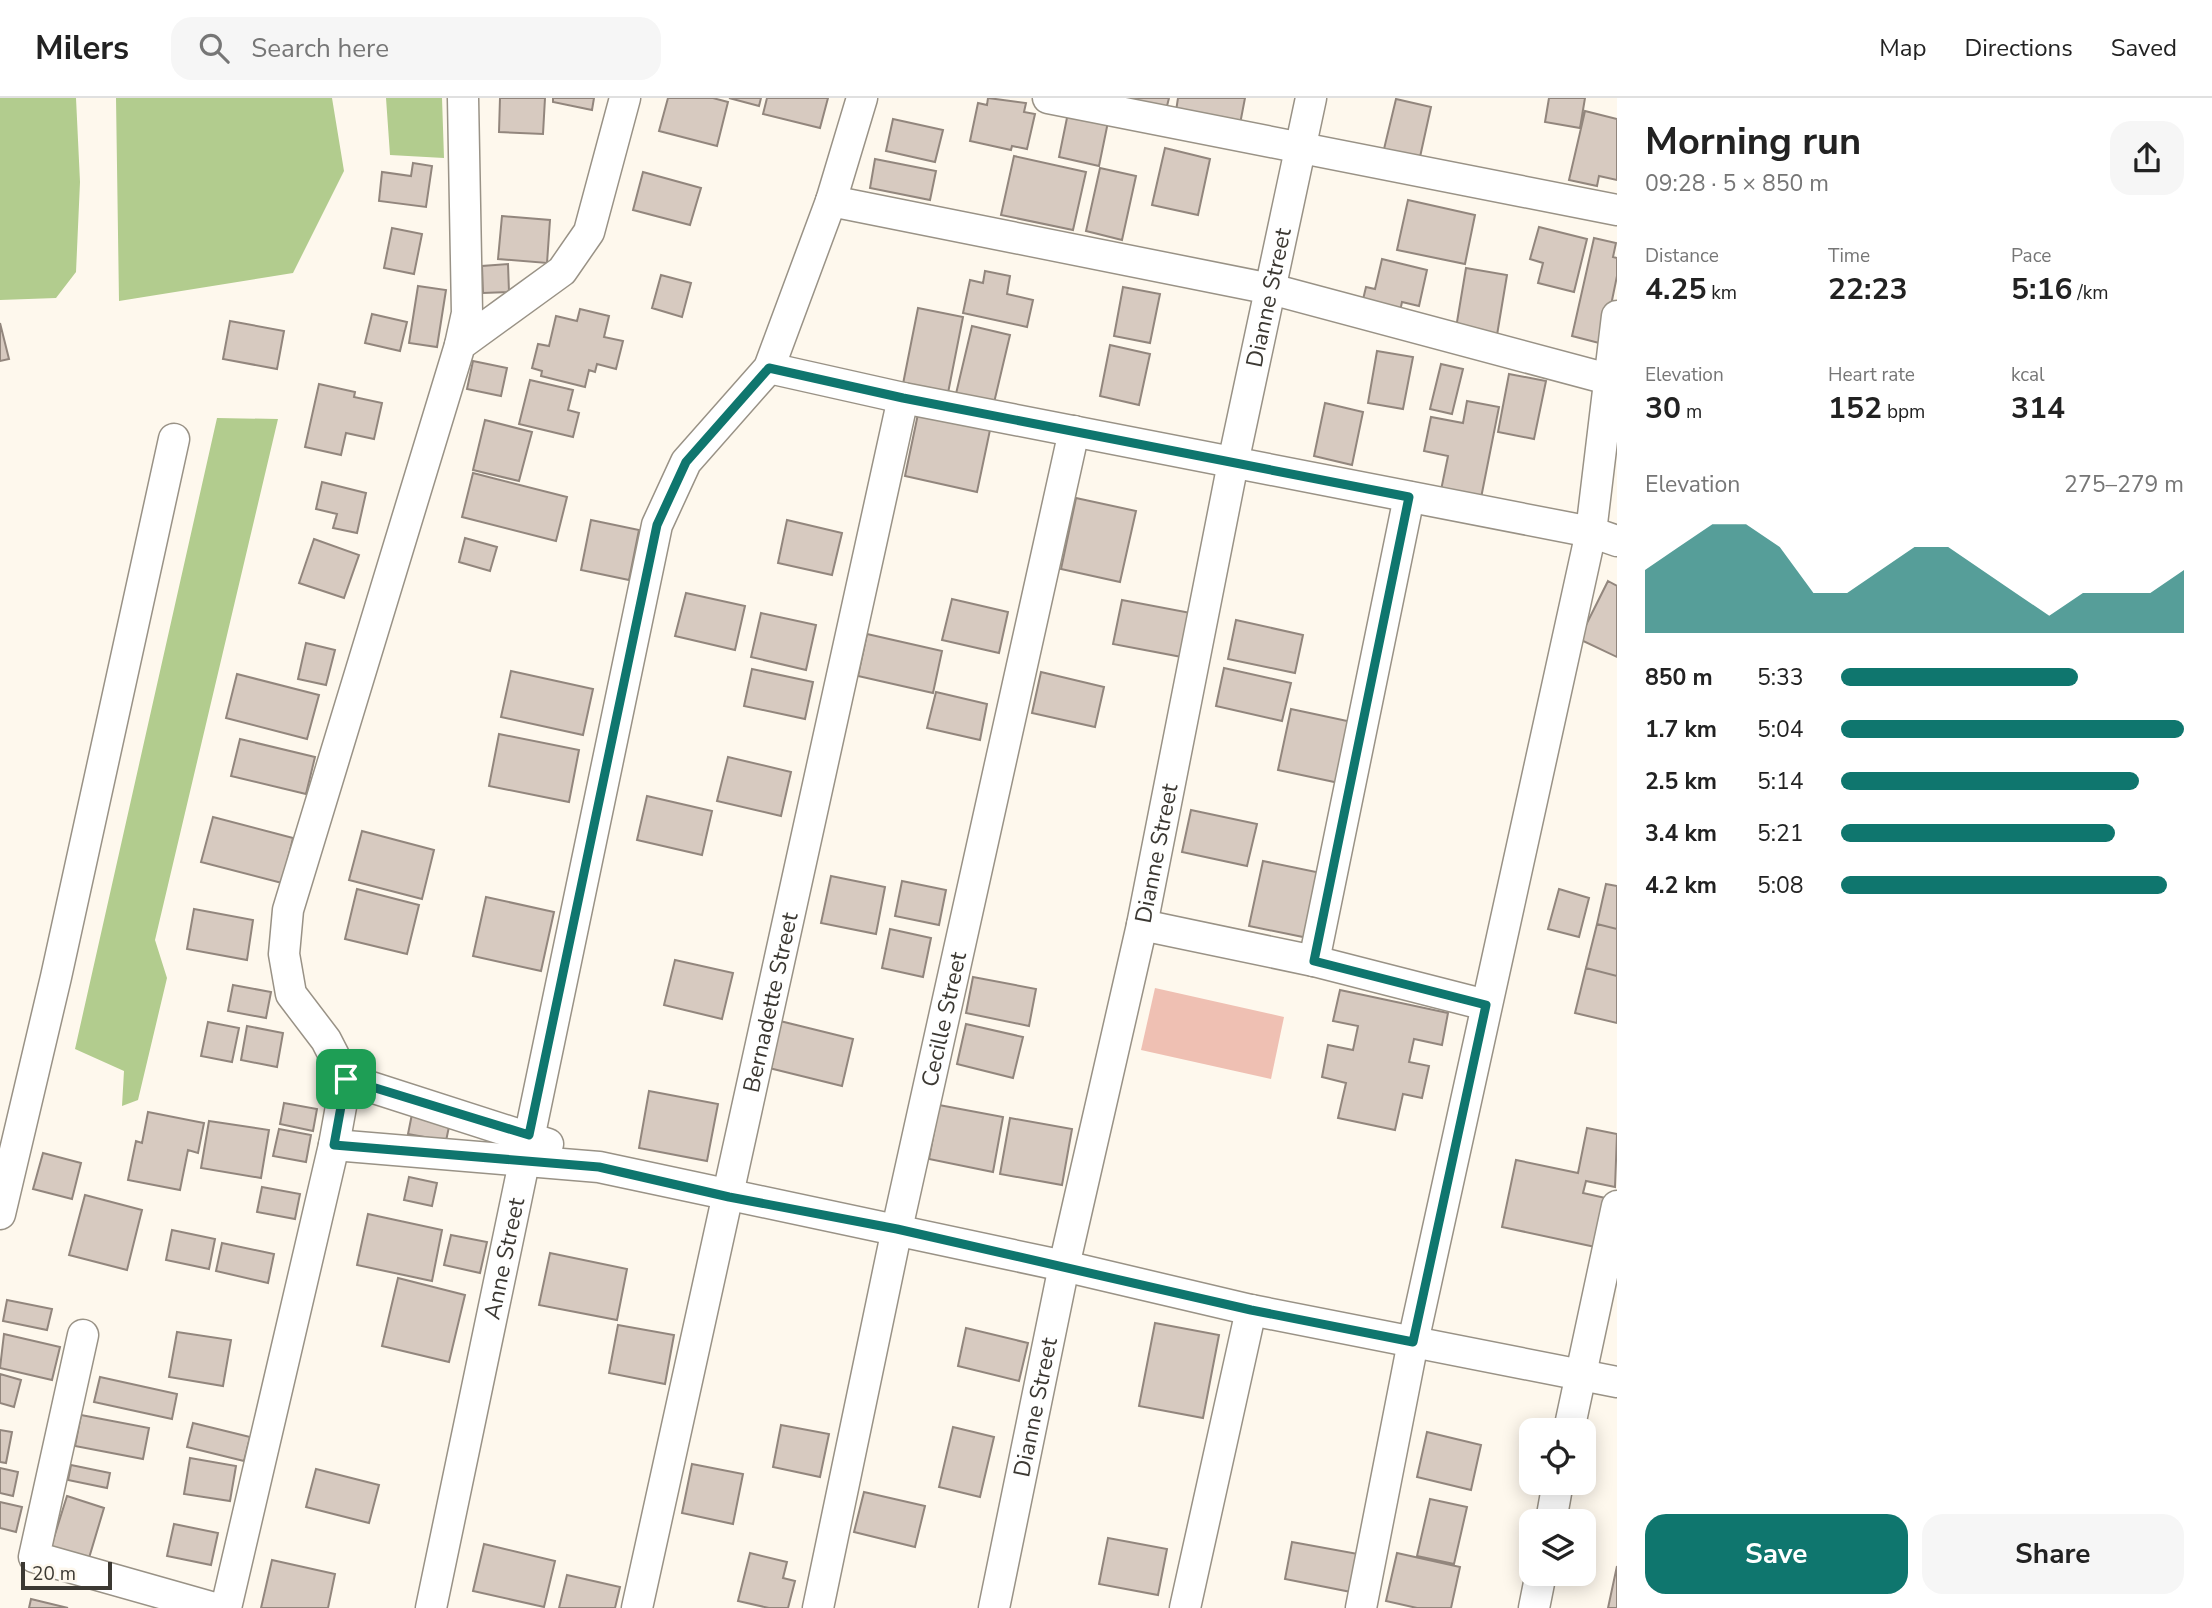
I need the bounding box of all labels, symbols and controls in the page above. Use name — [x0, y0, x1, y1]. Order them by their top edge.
search box — [171, 17, 661, 80]
text: Milers — [35, 26, 129, 71]
icon: search — [195, 29, 233, 67]
text: Search here — [251, 31, 389, 66]
text: Map — [1879, 32, 1926, 64]
text: Directions — [1964, 32, 2073, 64]
text: Saved — [2111, 32, 2177, 64]
text: Morning run — [1645, 116, 1861, 167]
button: share — [2110, 121, 2184, 195]
text: 09:28 · 5 × 850 m — [1645, 168, 1829, 199]
street label: Dianne Street — [1239, 224, 1299, 370]
text: Distance — [1645, 243, 1719, 269]
text: Time — [1828, 243, 1870, 269]
text: Pace — [2011, 243, 2051, 269]
text: 4.25 — [1645, 269, 1706, 310]
text: 22:23 — [1828, 269, 1907, 310]
text: 5:16 — [2011, 269, 2072, 310]
text: km — [1706, 280, 1737, 306]
text: /km — [2072, 280, 2108, 306]
text: Elevation — [1645, 362, 1724, 388]
text: Heart rate — [1828, 362, 1915, 388]
text: kcal — [2011, 362, 2045, 388]
text: 30 — [1645, 388, 1681, 429]
text: 152 — [1828, 388, 1882, 429]
text: 314 — [2011, 388, 2065, 429]
text: m — [1681, 399, 1702, 425]
text: bpm — [1882, 399, 1925, 425]
text: Elevation — [1645, 469, 1740, 500]
text: 275–279 m — [2064, 469, 2184, 500]
text: 850 m — [1645, 662, 1713, 693]
text: 5:33 — [1757, 662, 1804, 693]
text: 1.7 km — [1645, 714, 1717, 745]
text: 5:04 — [1757, 714, 1804, 745]
text: 2.5 km — [1645, 766, 1717, 797]
text: 5:14 — [1757, 766, 1804, 797]
street label: Dianne Street — [1128, 780, 1186, 926]
text: 3.4 km — [1645, 818, 1717, 849]
text: 5:21 — [1757, 818, 1804, 849]
text: 4.2 km — [1645, 870, 1717, 901]
text: 5:08 — [1757, 870, 1804, 901]
street label: Bernadette Street — [736, 909, 806, 1096]
street label: Cecille Street — [914, 948, 974, 1090]
pin — [316, 1049, 376, 1109]
icon: arrive — [327, 1060, 365, 1098]
street label: Anne Street — [477, 1194, 532, 1322]
street label: Dianne Street — [1006, 1334, 1065, 1480]
map controls — [1519, 1418, 1596, 1586]
button: locate — [1519, 1418, 1596, 1495]
button: layers — [1519, 1509, 1596, 1586]
button: Save — [1645, 1514, 1908, 1594]
button: Share — [1922, 1514, 2184, 1594]
scale bar — [21, 1559, 112, 1591]
text: 20 m — [32, 1561, 76, 1587]

